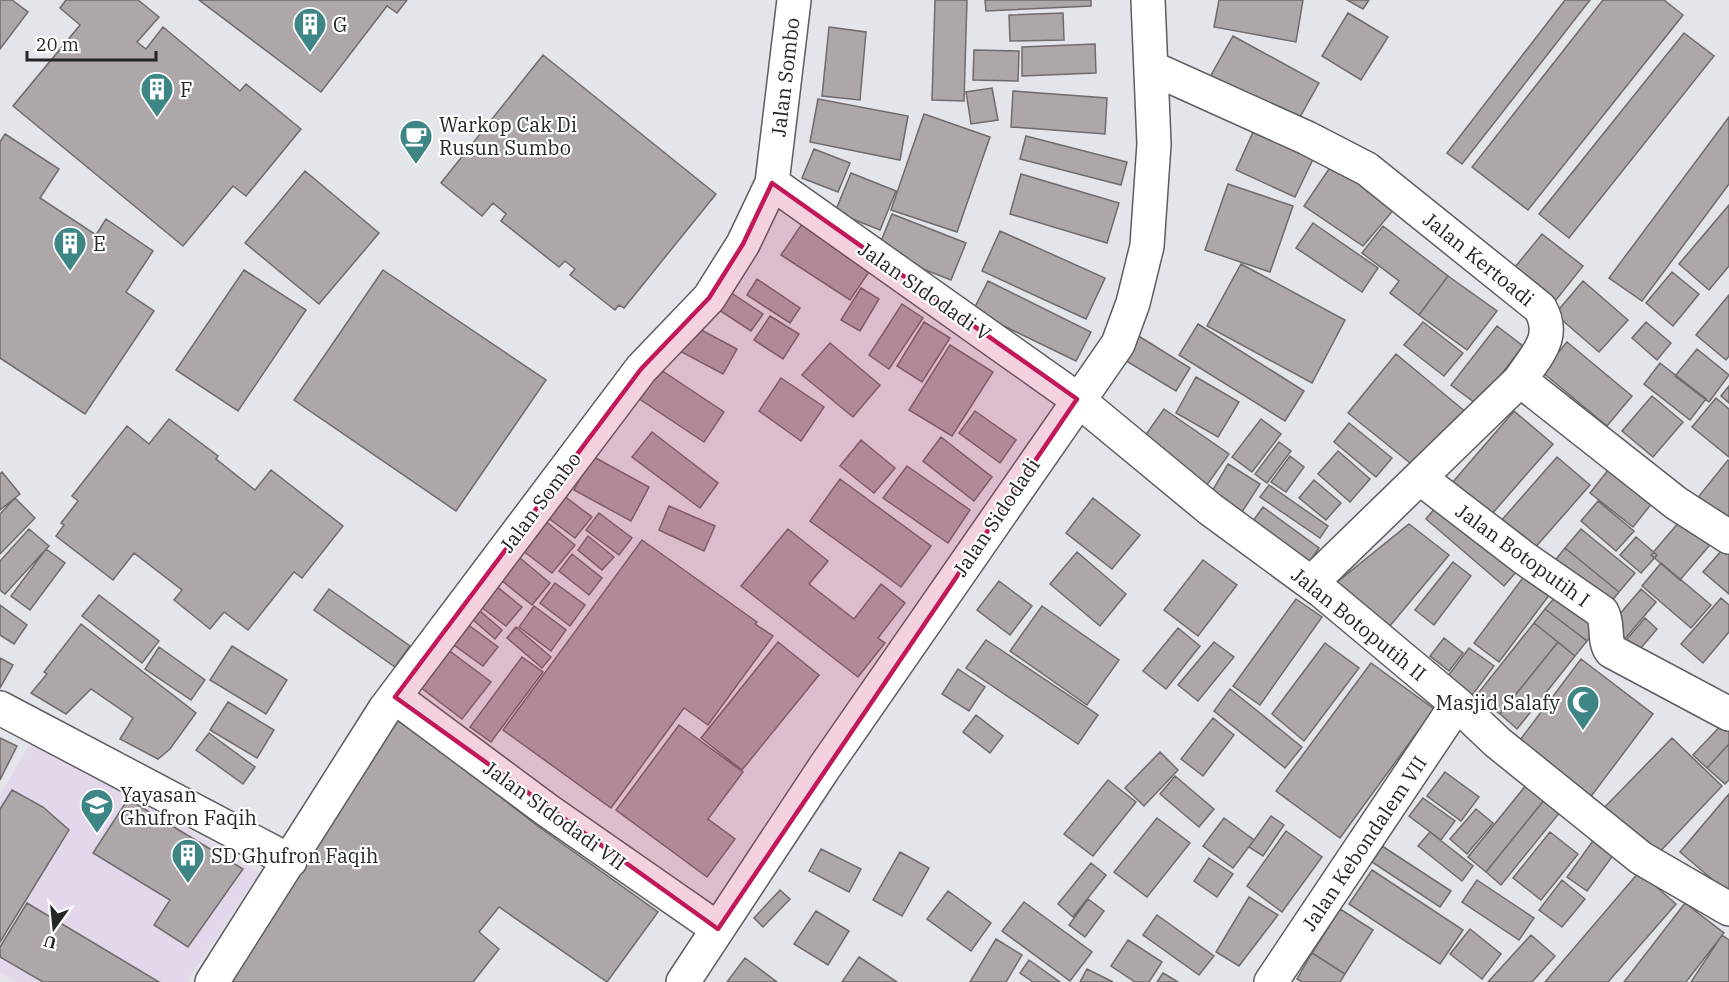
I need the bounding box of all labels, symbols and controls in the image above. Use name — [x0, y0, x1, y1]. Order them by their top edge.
building icon: G — [292, 6, 328, 53]
place label: G — [333, 11, 347, 38]
street label: Jalan Sombo — [764, 16, 806, 138]
scale bar — [27, 24, 156, 62]
text: 20 m — [36, 33, 79, 56]
building icon: F — [139, 71, 175, 118]
place label: F — [180, 76, 193, 103]
place label: Warkop Cak Di Rusun Sumbo — [439, 111, 577, 161]
cafe icon: Warkop Cak Di Rusun Sumbo — [398, 118, 434, 165]
street label: Jalan Kertoadi — [1418, 206, 1540, 312]
building icon: E — [52, 225, 88, 272]
place label: E — [93, 230, 106, 257]
street label: Jalan SIdodadi V — [853, 235, 997, 347]
street label: Jalan Sombo — [493, 446, 587, 558]
street label: Jalan Sidodadi — [946, 452, 1046, 582]
street label: Jalan Botoputih I — [1451, 497, 1595, 613]
street label: Jalan Botoputih II — [1286, 561, 1432, 687]
mosque icon: Masjid Salafy — [1565, 684, 1601, 731]
place label: Masjid Salafy — [1436, 689, 1560, 716]
street label: Jalan Kebondalem VII — [1295, 750, 1433, 936]
street label: Jalan SIdodadi VII — [478, 754, 632, 876]
place label: Yayasan Ghufron Faqih — [120, 781, 257, 831]
school or university icon: Yayasan Ghufron Faqih — [79, 787, 115, 834]
building icon: SD Ghufron Faqih — [170, 837, 206, 884]
place label: SD Ghufron Faqih — [211, 842, 379, 869]
north arrow — [24, 898, 84, 958]
text: U — [42, 931, 59, 954]

